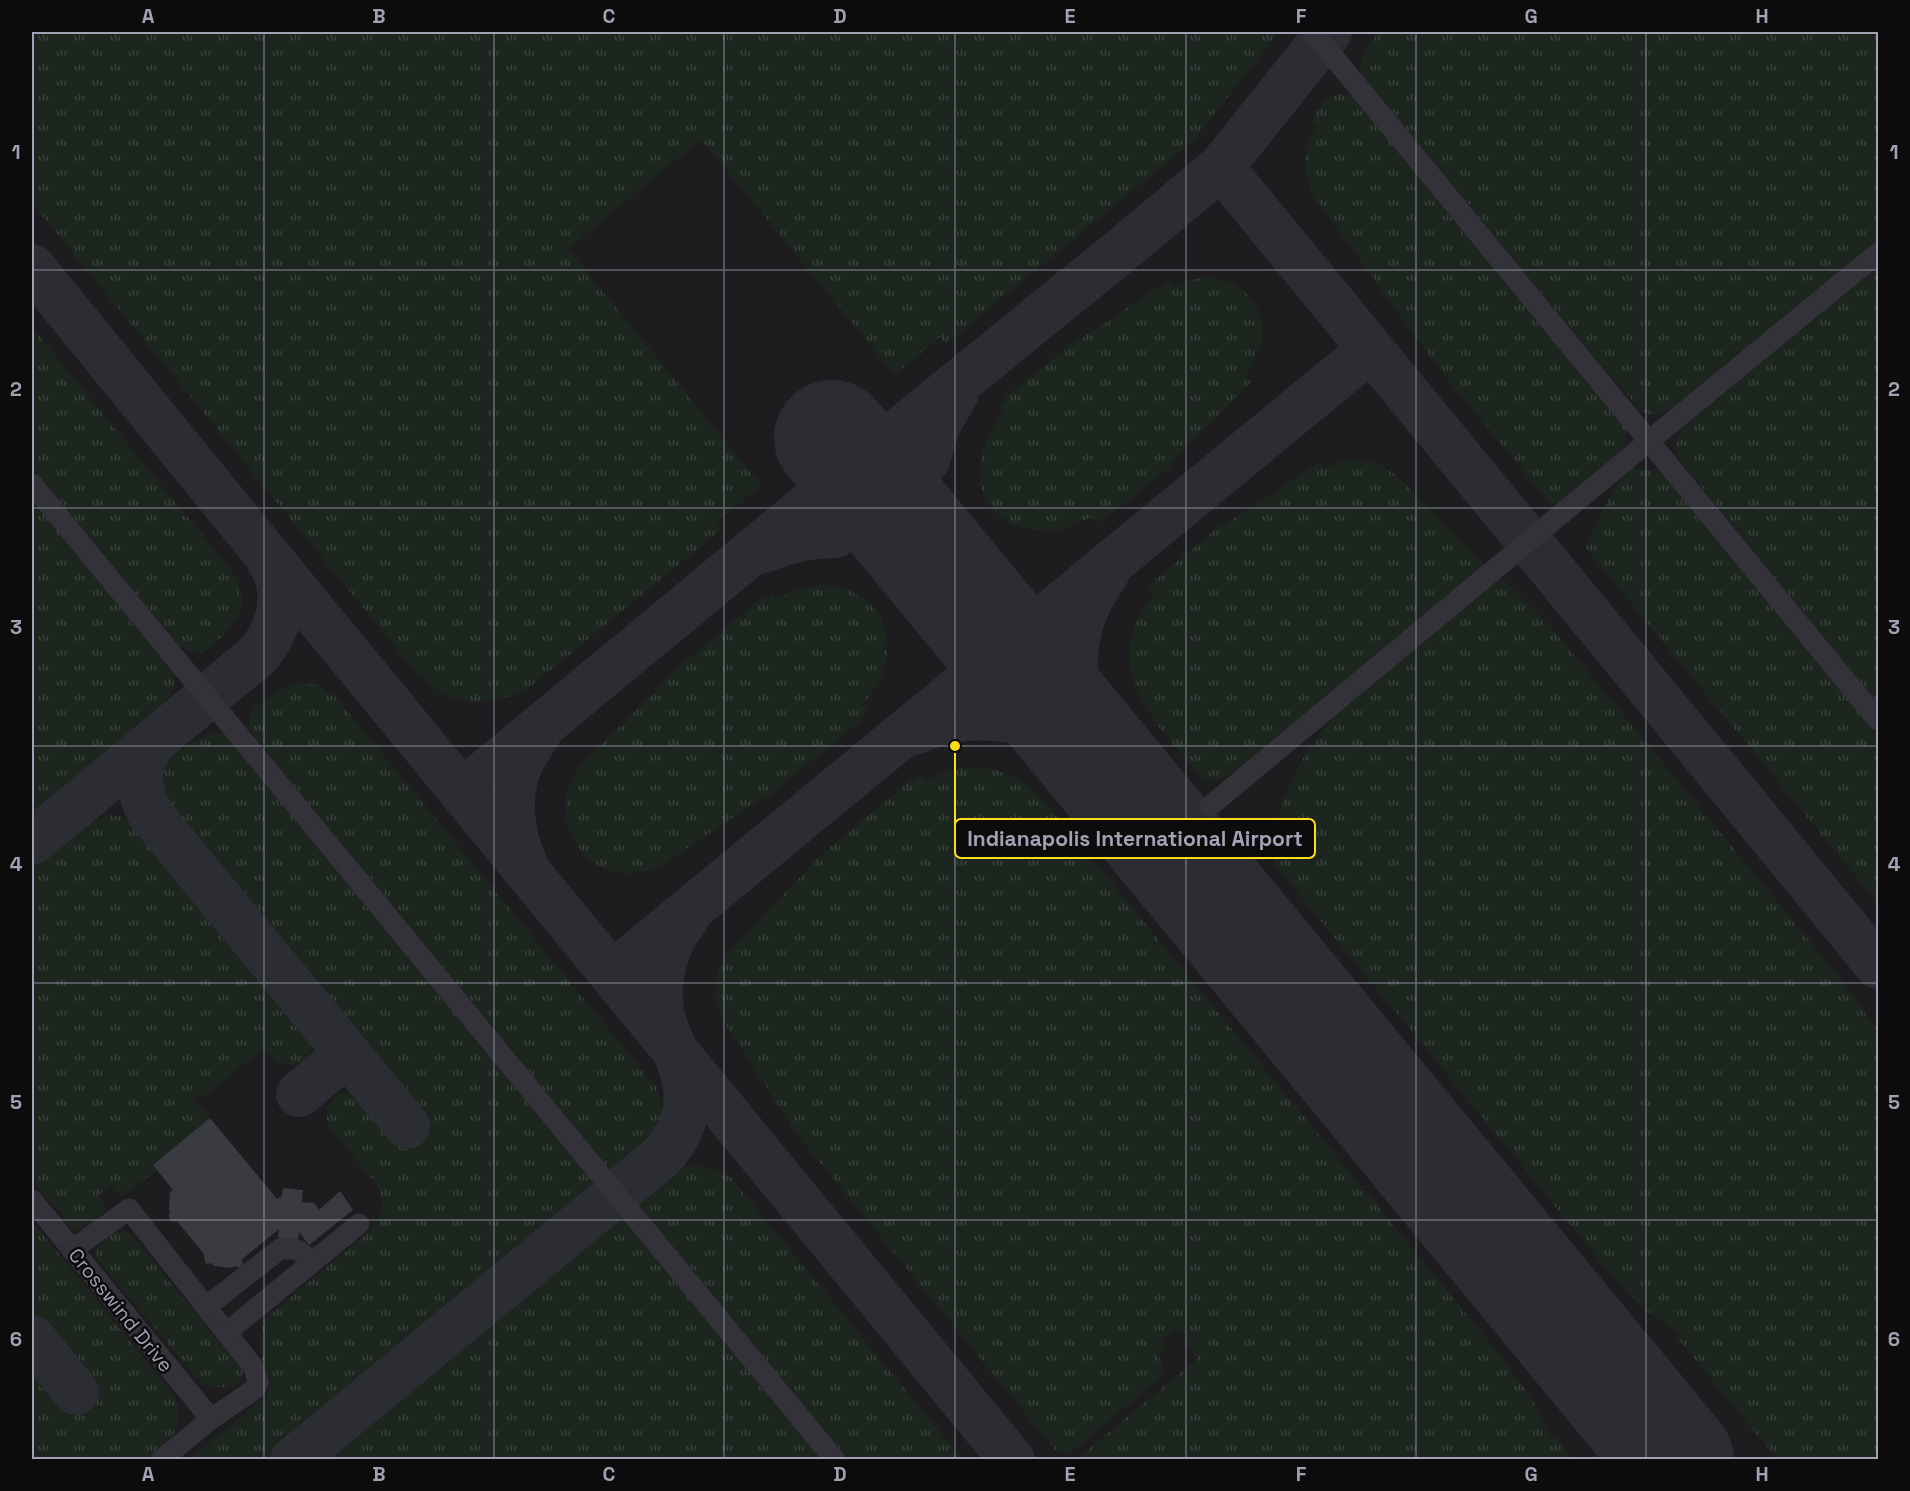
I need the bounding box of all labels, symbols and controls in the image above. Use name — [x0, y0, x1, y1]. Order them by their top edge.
text: A — [142, 3, 155, 29]
text: B — [372, 3, 386, 29]
text: C — [603, 3, 616, 29]
text: D — [833, 3, 847, 29]
text: E — [1064, 3, 1076, 29]
text: F — [1296, 3, 1307, 29]
text: G — [1524, 3, 1538, 29]
text: H — [1755, 3, 1769, 29]
text: 1 — [11, 139, 21, 165]
text: 1 — [1889, 139, 1899, 165]
text: 2 — [10, 376, 22, 402]
text: 2 — [1888, 376, 1900, 402]
text: 3 — [10, 614, 22, 640]
text: 3 — [1888, 614, 1900, 640]
callout: Indianapolis International Airport — [955, 819, 1315, 858]
text: Indianapolis International Airport — [967, 825, 1303, 852]
text: 4 — [10, 851, 23, 877]
text: 4 — [1888, 851, 1901, 877]
text: 5 — [10, 1089, 22, 1115]
text: 5 — [1888, 1089, 1900, 1115]
street label: Crosswind Drive — [63, 1243, 179, 1377]
text: 6 — [10, 1326, 22, 1352]
text: 6 — [1888, 1326, 1900, 1352]
text: A — [142, 1461, 155, 1487]
text: B — [372, 1461, 386, 1487]
text: C — [603, 1461, 616, 1487]
text: D — [833, 1461, 847, 1487]
text: E — [1064, 1461, 1076, 1487]
text: F — [1296, 1461, 1307, 1487]
text: G — [1524, 1461, 1538, 1487]
text: H — [1755, 1461, 1769, 1487]

